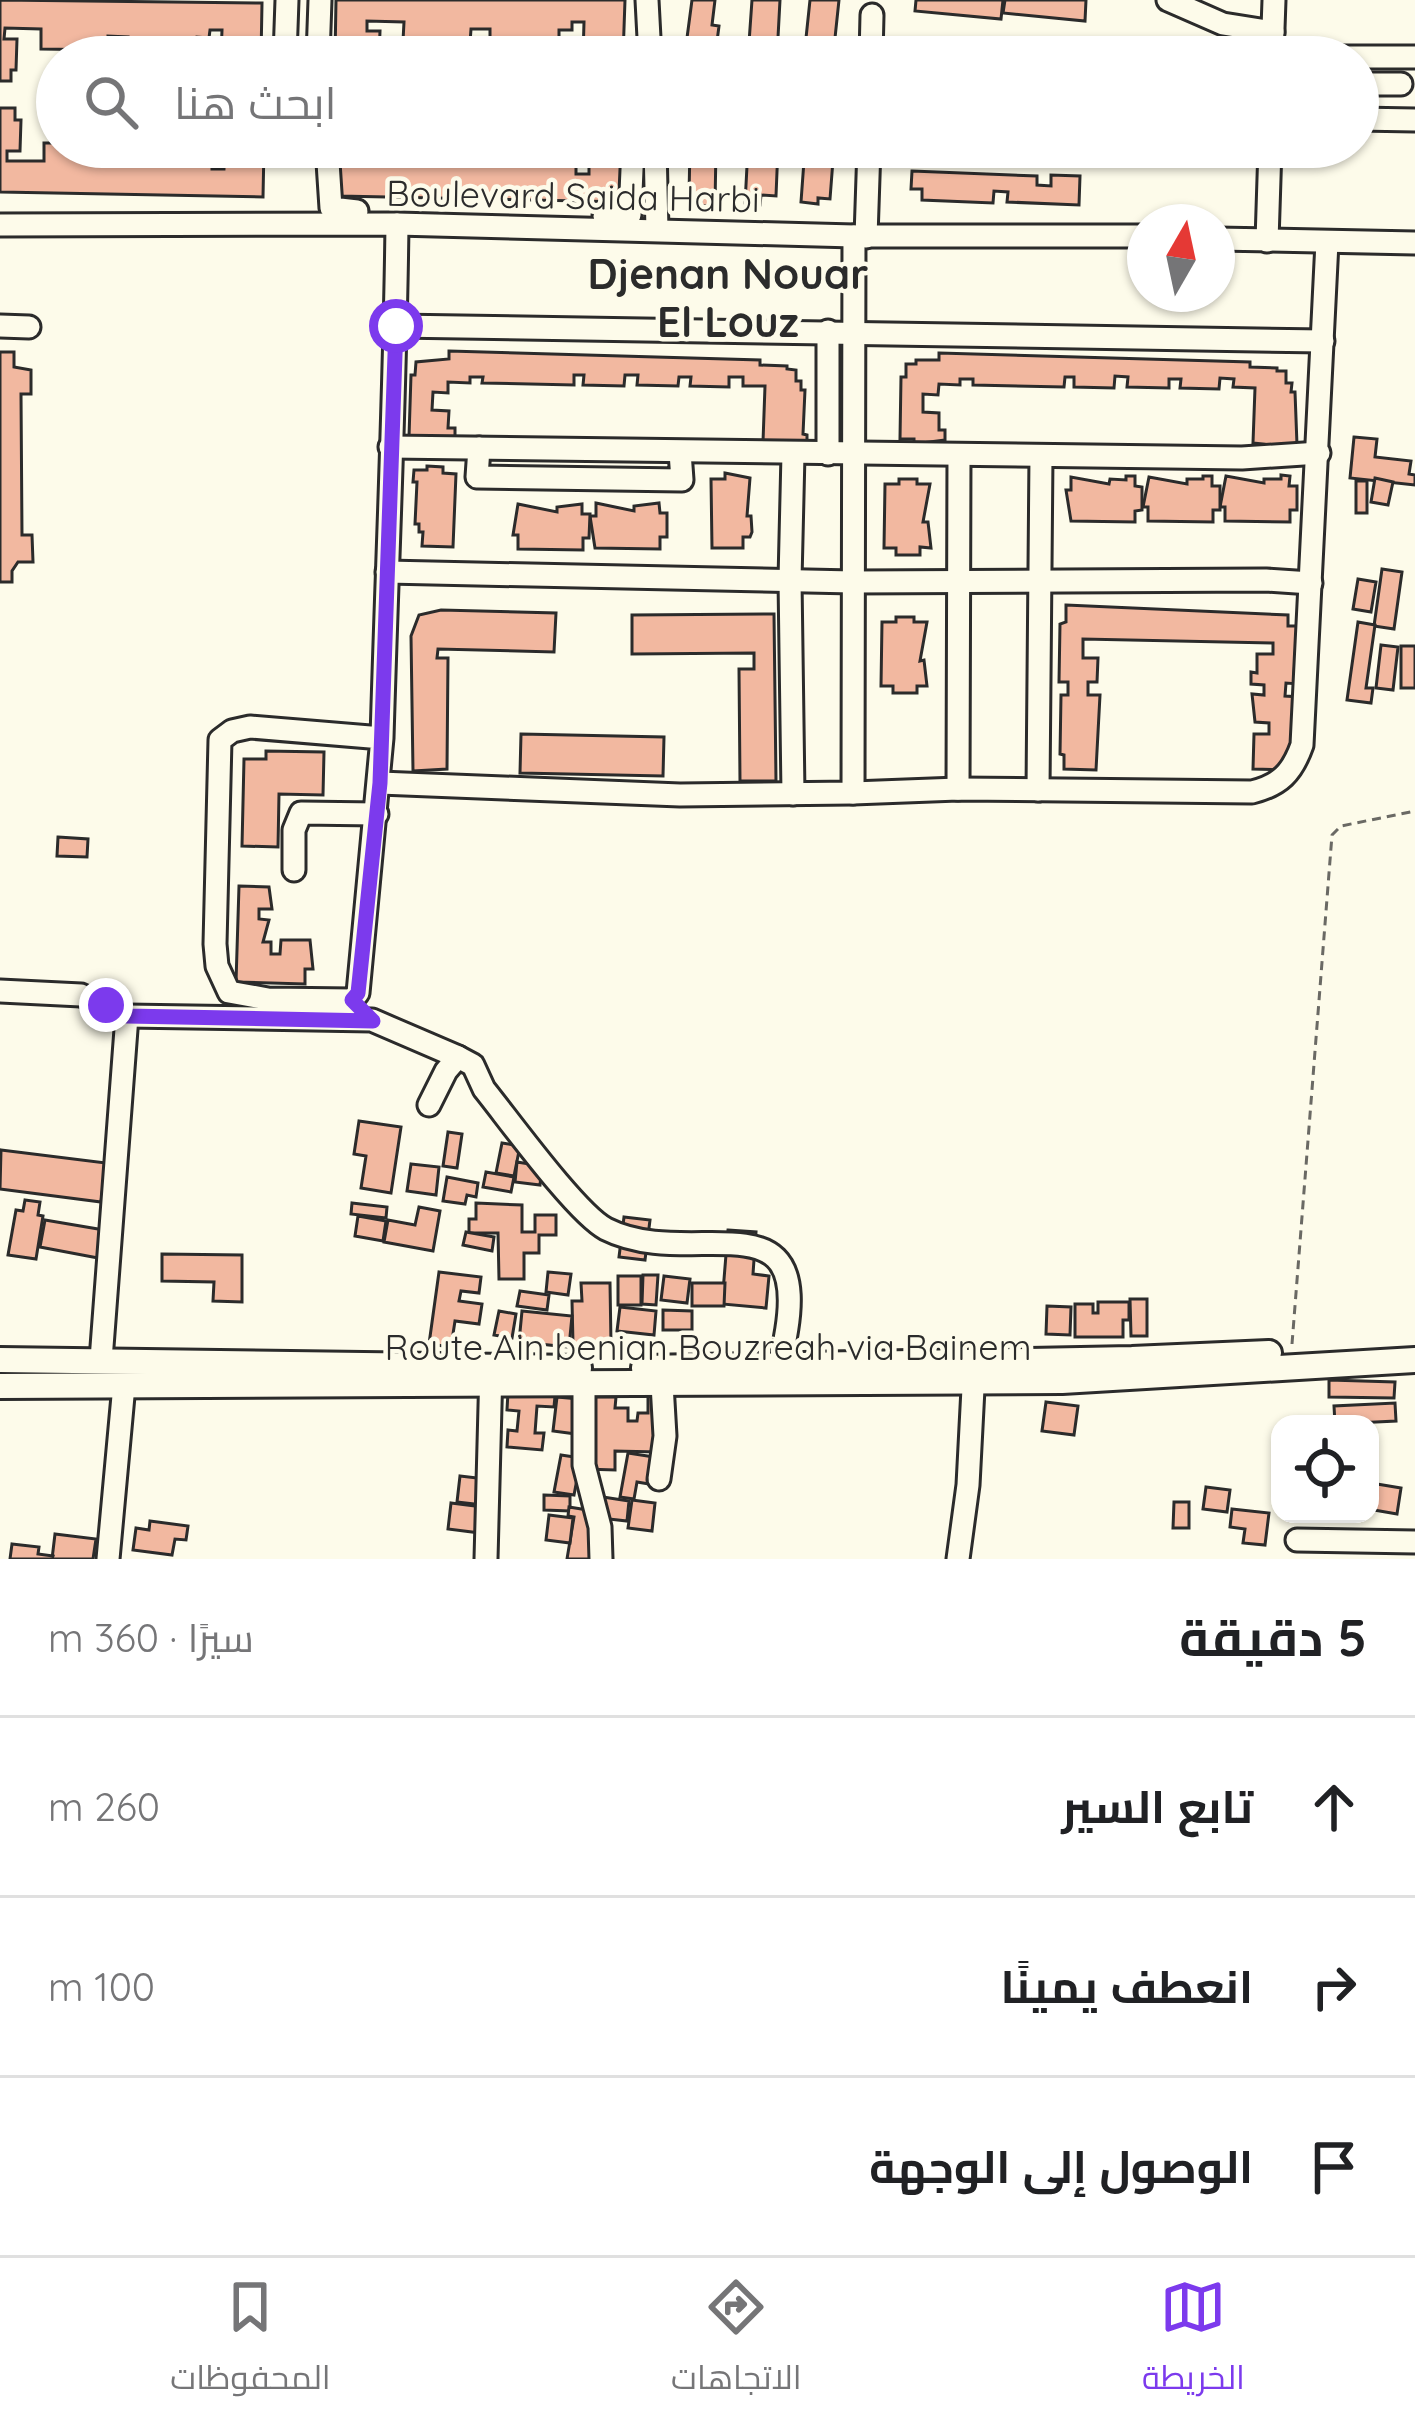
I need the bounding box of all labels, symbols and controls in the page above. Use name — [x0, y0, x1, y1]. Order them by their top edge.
search box — [36, 36, 1379, 168]
icon: search — [78, 69, 144, 135]
text: ابحث هنا — [174, 74, 337, 130]
street label: Boulevard Saida Harbi — [386, 170, 760, 221]
north arrow — [1127, 204, 1235, 312]
district label: Djenan Nouar El Louz — [588, 247, 868, 348]
route start — [369, 299, 423, 353]
route end — [79, 978, 133, 1032]
street label: Route Ain benian Bouzreah via Bainem — [385, 1324, 1031, 1369]
map controls — [1271, 1415, 1379, 1523]
button: locate — [1271, 1415, 1379, 1523]
text: 5 دقيقة — [1179, 1605, 1367, 1669]
text: سيرًا · 360 m — [48, 1613, 254, 1662]
icon: ahead — [1301, 1774, 1367, 1840]
text: تابع السير — [1061, 1778, 1253, 1834]
text: 260 m — [48, 1782, 160, 1831]
icon: right — [1301, 1954, 1367, 2020]
text: انعطف يمينًا — [1001, 1958, 1253, 2014]
text: 100 m — [48, 1962, 155, 2011]
icon: arrive — [1301, 2134, 1367, 2200]
text: الوصول إلى الوجهة — [869, 2138, 1253, 2194]
tab: المحفوظات — [170, 2274, 331, 2408]
tab: الاتجاهات — [671, 2274, 802, 2408]
tab: الخريطة — [1142, 2274, 1245, 2408]

